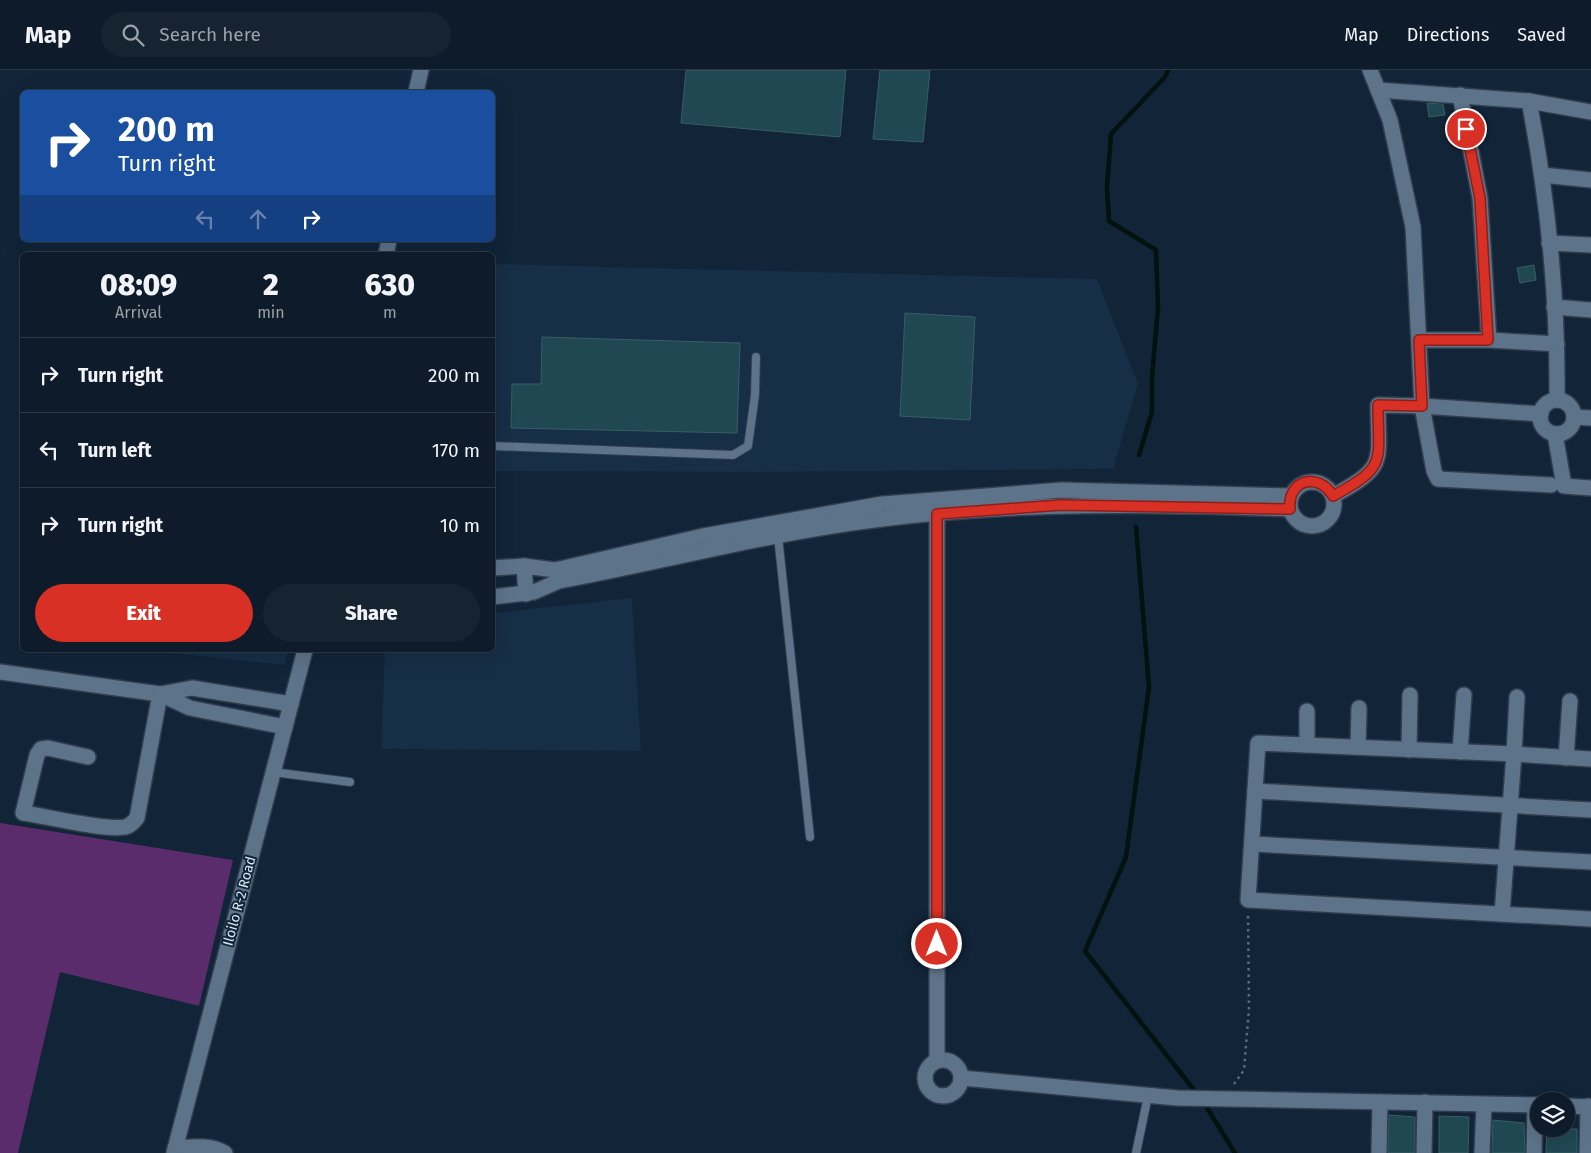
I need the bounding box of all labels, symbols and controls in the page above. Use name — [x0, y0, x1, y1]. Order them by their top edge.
search box — [101, 12, 451, 57]
text: Map — [25, 21, 71, 49]
icon: search — [119, 21, 147, 49]
text: Search here — [159, 23, 261, 46]
text: Map — [1344, 24, 1379, 46]
text: Directions — [1407, 24, 1489, 46]
text: Saved — [1517, 24, 1566, 46]
text: 200 m — [118, 108, 215, 150]
pin — [1445, 108, 1487, 150]
icon: right — [35, 110, 100, 175]
icon: arrive — [1452, 115, 1480, 143]
text: Turn right — [118, 150, 215, 177]
icon: left — [191, 205, 219, 233]
icon: ahead — [244, 205, 272, 233]
icon: right — [297, 205, 325, 233]
text: 08:09 — [100, 267, 177, 303]
text: 2 — [263, 267, 279, 303]
text: 630 — [365, 267, 415, 303]
text: Arrival — [115, 303, 162, 322]
text: min — [257, 303, 285, 322]
text: m — [383, 303, 397, 322]
icon: right — [35, 361, 63, 389]
text: Turn right — [78, 364, 163, 387]
text: 200 m — [428, 364, 480, 387]
icon: left — [35, 436, 63, 464]
text: Turn left — [78, 439, 152, 462]
text: 170 m — [432, 439, 480, 462]
icon: right — [35, 511, 63, 539]
text: Turn right — [78, 514, 163, 537]
text: 10 m — [440, 514, 480, 537]
button: Exit — [35, 584, 253, 642]
button: Share — [263, 584, 480, 642]
street label: Iloilo R-2 Road — [219, 854, 260, 948]
position arrow — [910, 917, 962, 969]
map controls — [1530, 1092, 1575, 1137]
button: layers — [1530, 1092, 1575, 1137]

